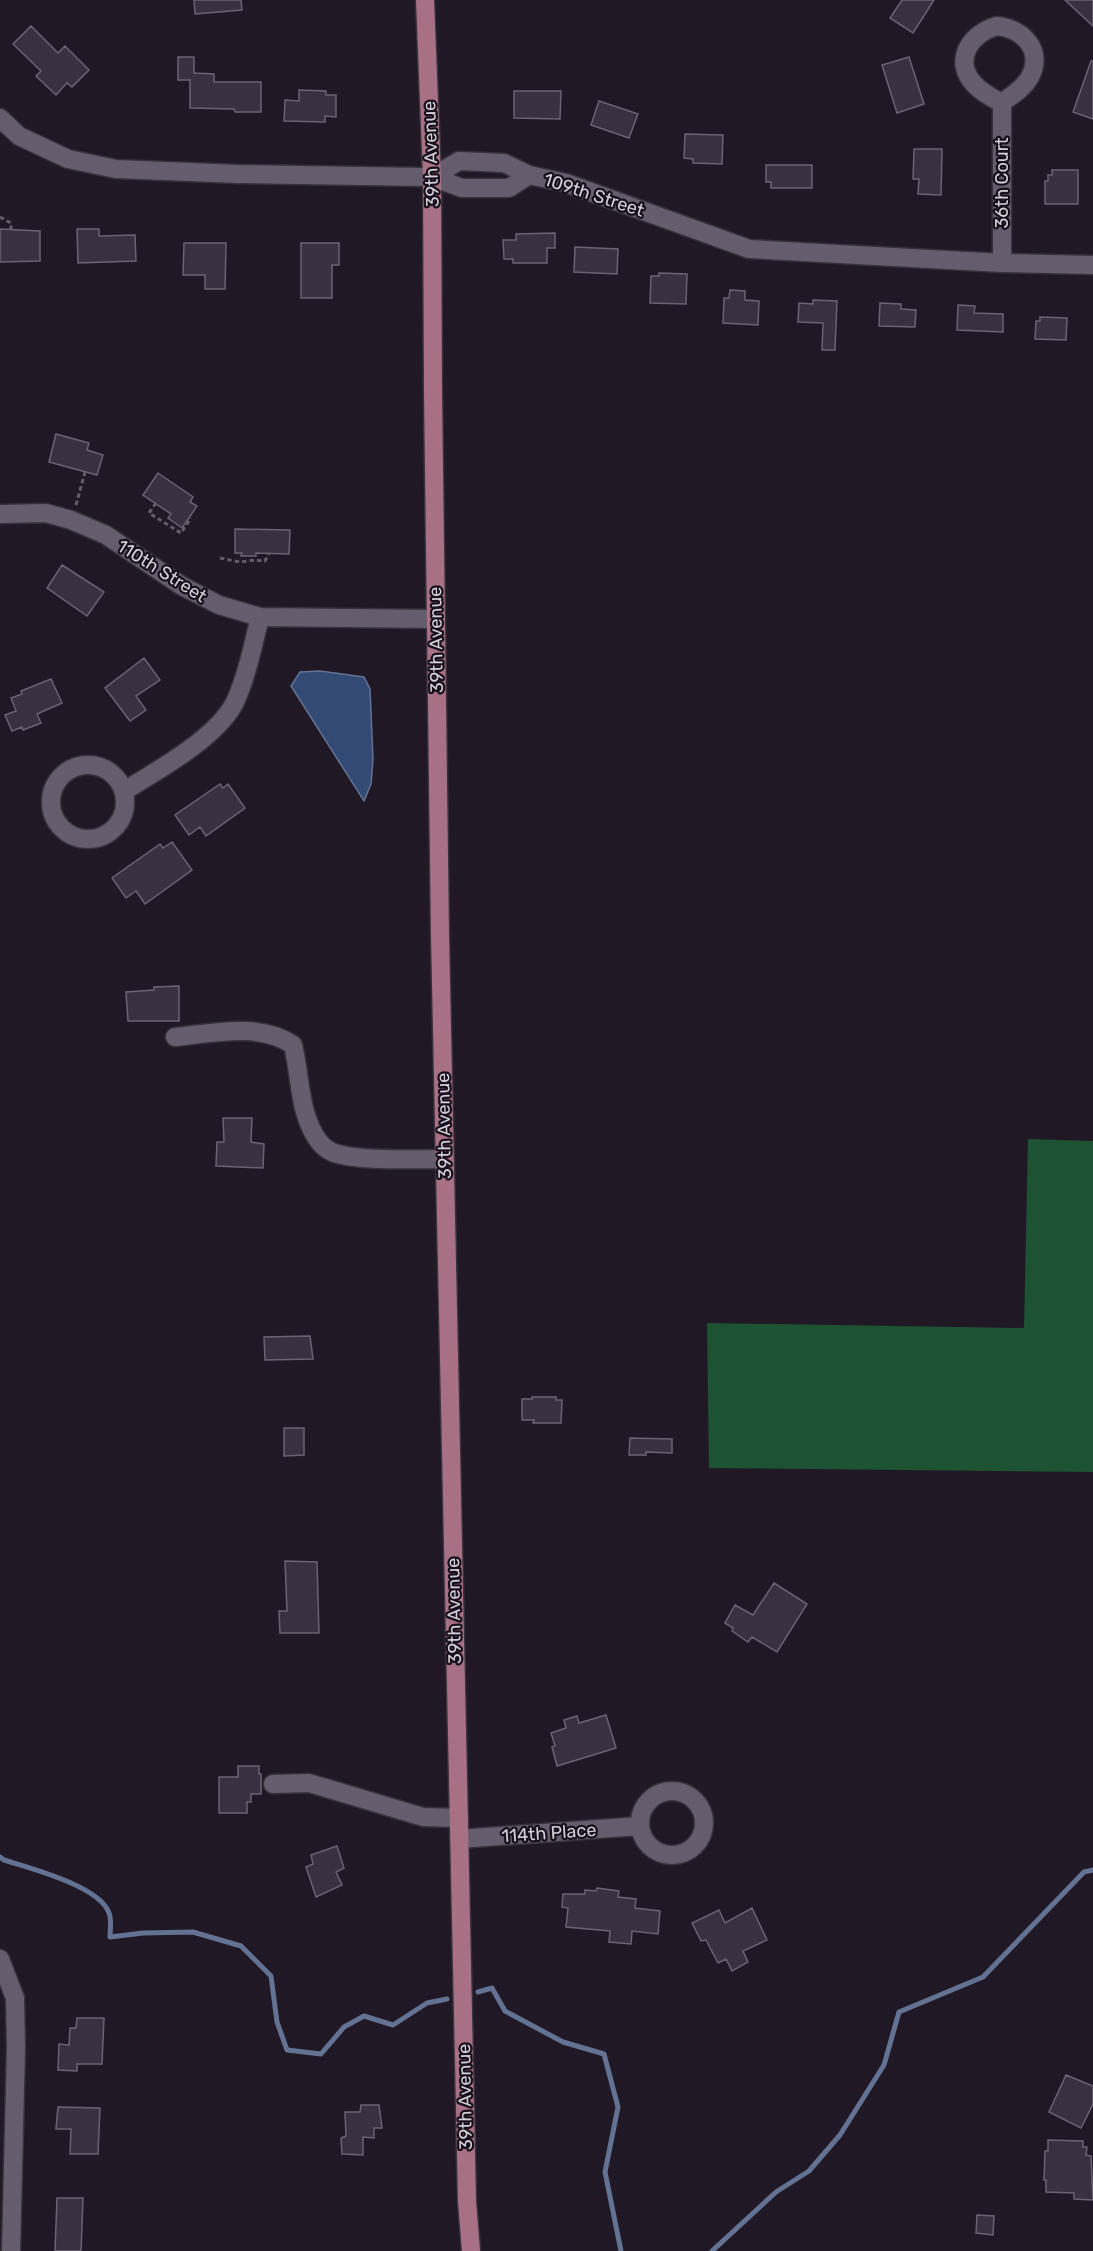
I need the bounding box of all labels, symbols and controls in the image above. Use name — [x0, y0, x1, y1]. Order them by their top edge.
street label: 39th Avenue — [418, 100, 444, 208]
street label: 36th Court — [991, 137, 1013, 229]
street label: 109th Street — [541, 168, 647, 222]
street label: 110th Street — [113, 535, 211, 607]
street label: 39th Avenue — [424, 587, 448, 693]
street label: 39th Avenue — [432, 1073, 456, 1179]
street label: 39th Avenue — [442, 1558, 466, 1664]
street label: 114th Place — [501, 1819, 597, 1847]
street label: 39th Avenue — [453, 2044, 477, 2150]

